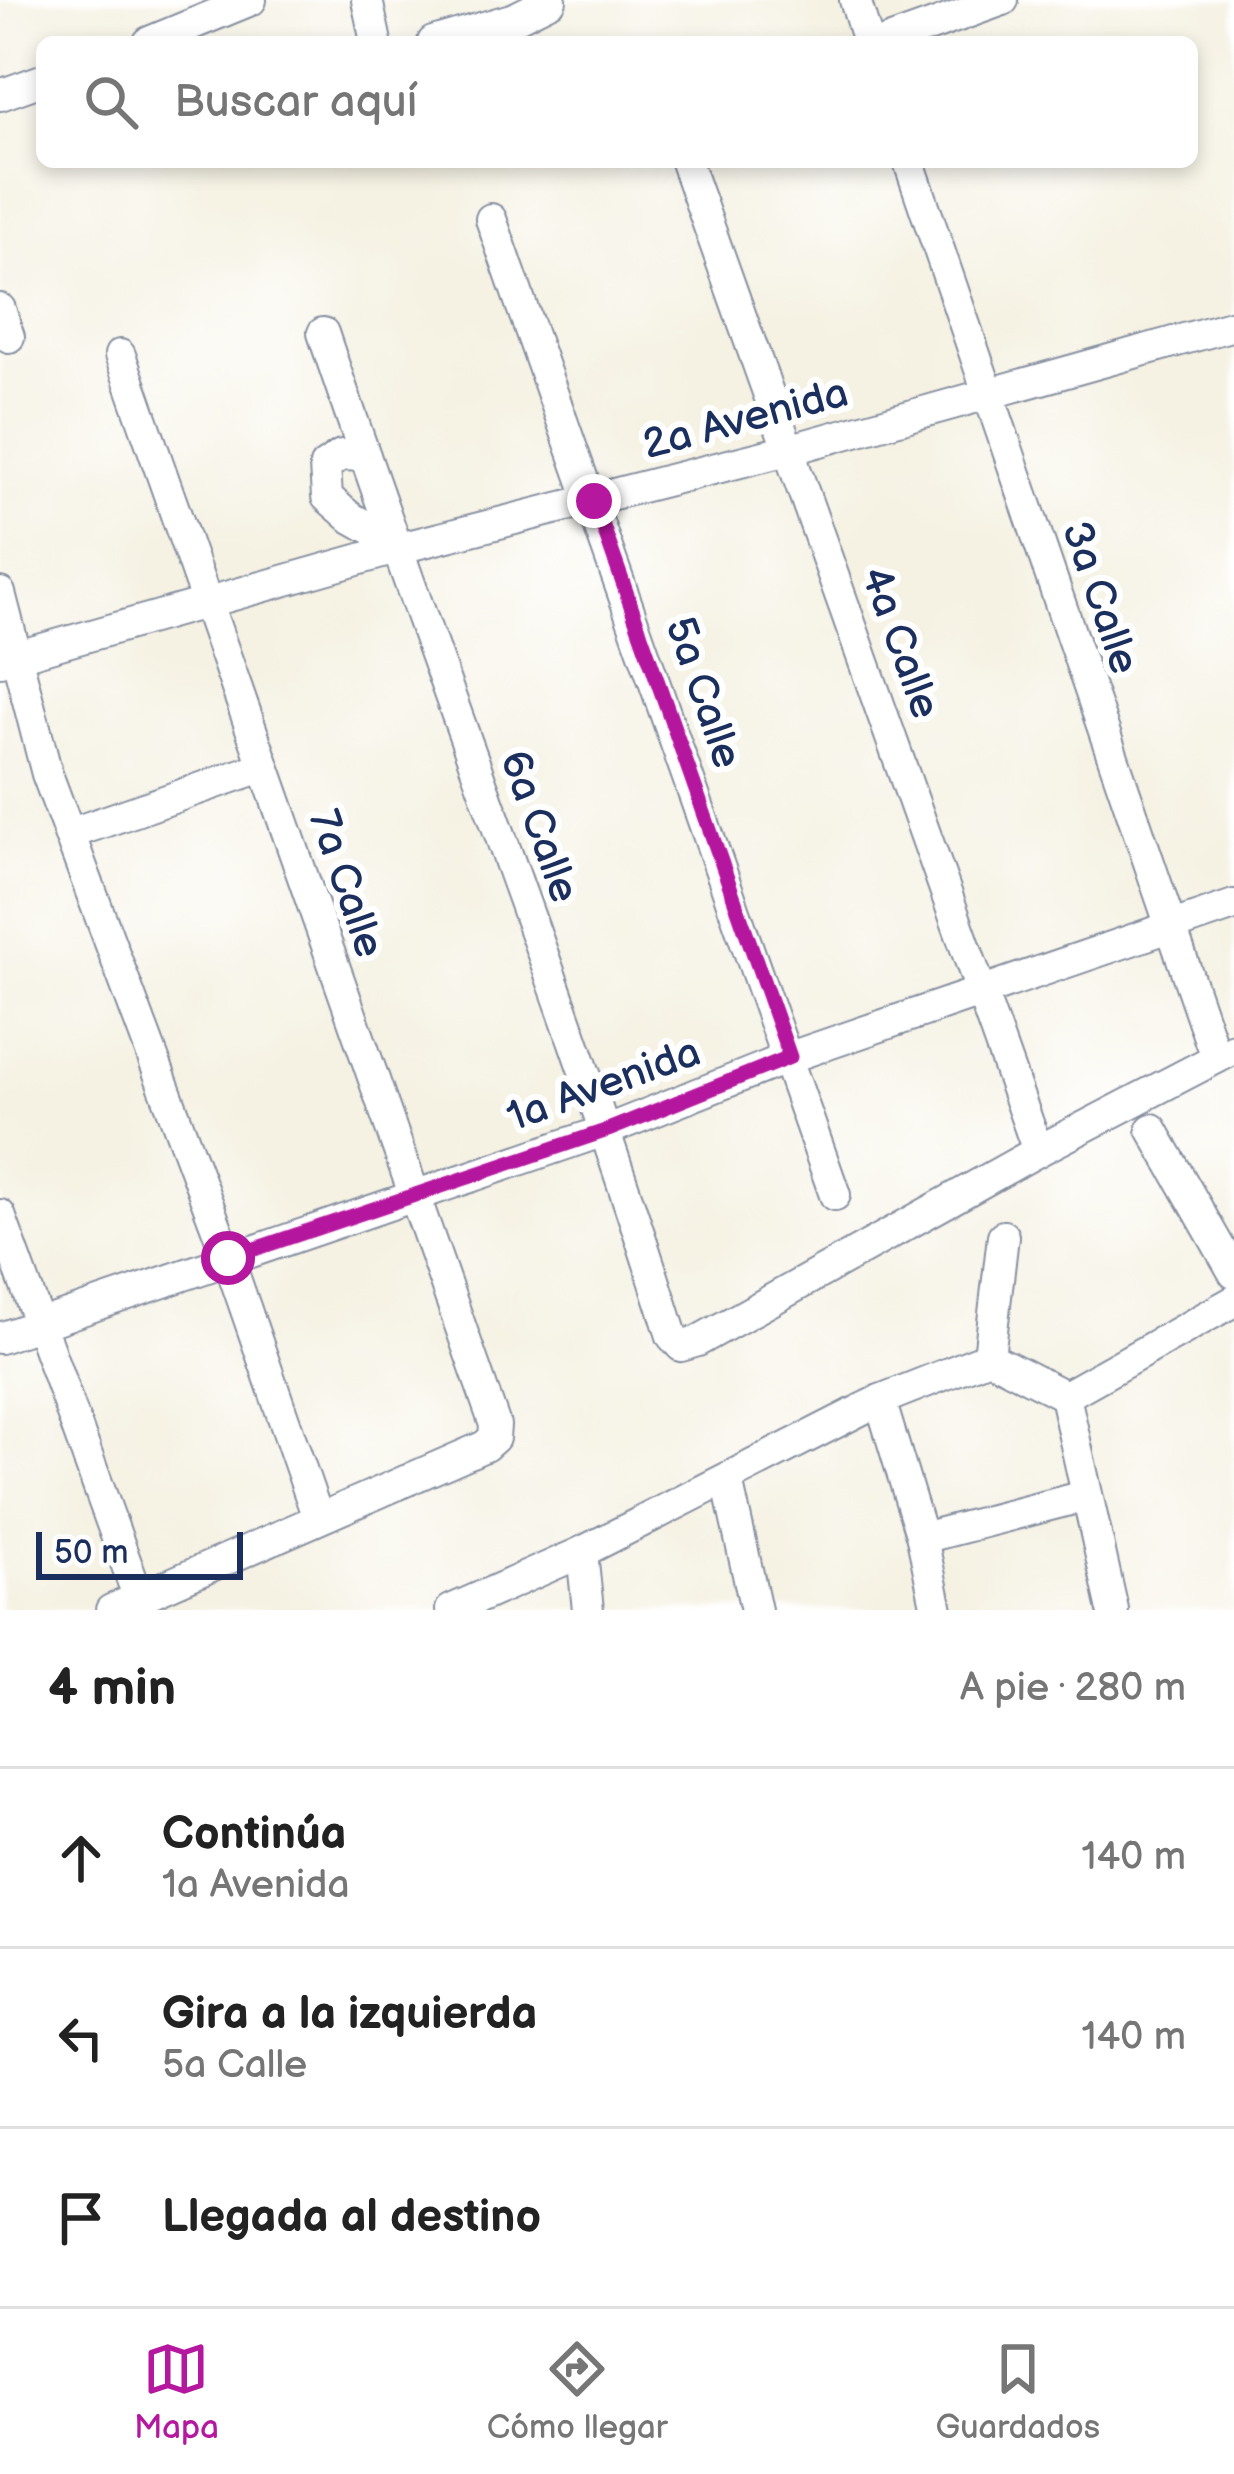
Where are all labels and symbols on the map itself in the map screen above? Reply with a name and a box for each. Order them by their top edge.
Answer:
street label: 2a Avenida [637,368,854,471]
route end [567,474,621,528]
street label: 3a Calle [1050,515,1149,681]
street label: 4a Calle [849,560,951,726]
street label: 5a Calle [653,611,752,775]
street label: 6a Calle [488,744,590,910]
street label: 7a Calle [297,803,395,964]
street label: 1a Avenida [500,1027,707,1144]
route start [201,1231,255,1285]
scale bar [36,1526,243,1579]

